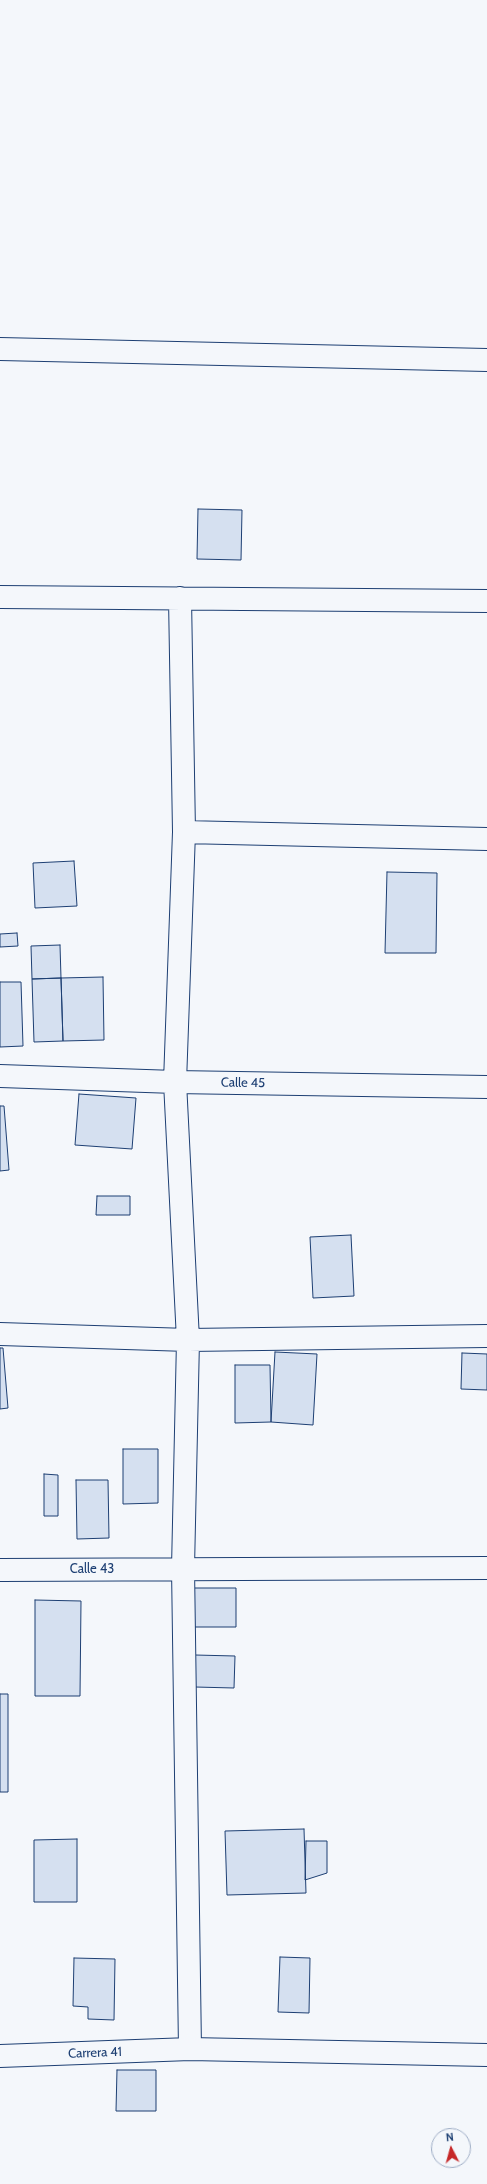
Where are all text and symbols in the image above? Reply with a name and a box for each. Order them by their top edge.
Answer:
street label: Calle 45 [221,1075,265,1091]
street label: Calle 43 [70,1561,114,1577]
street label: Carrera 41 [68,2044,122,2062]
north arrow [431,2128,471,2168]
text: N [445,2130,454,2144]

